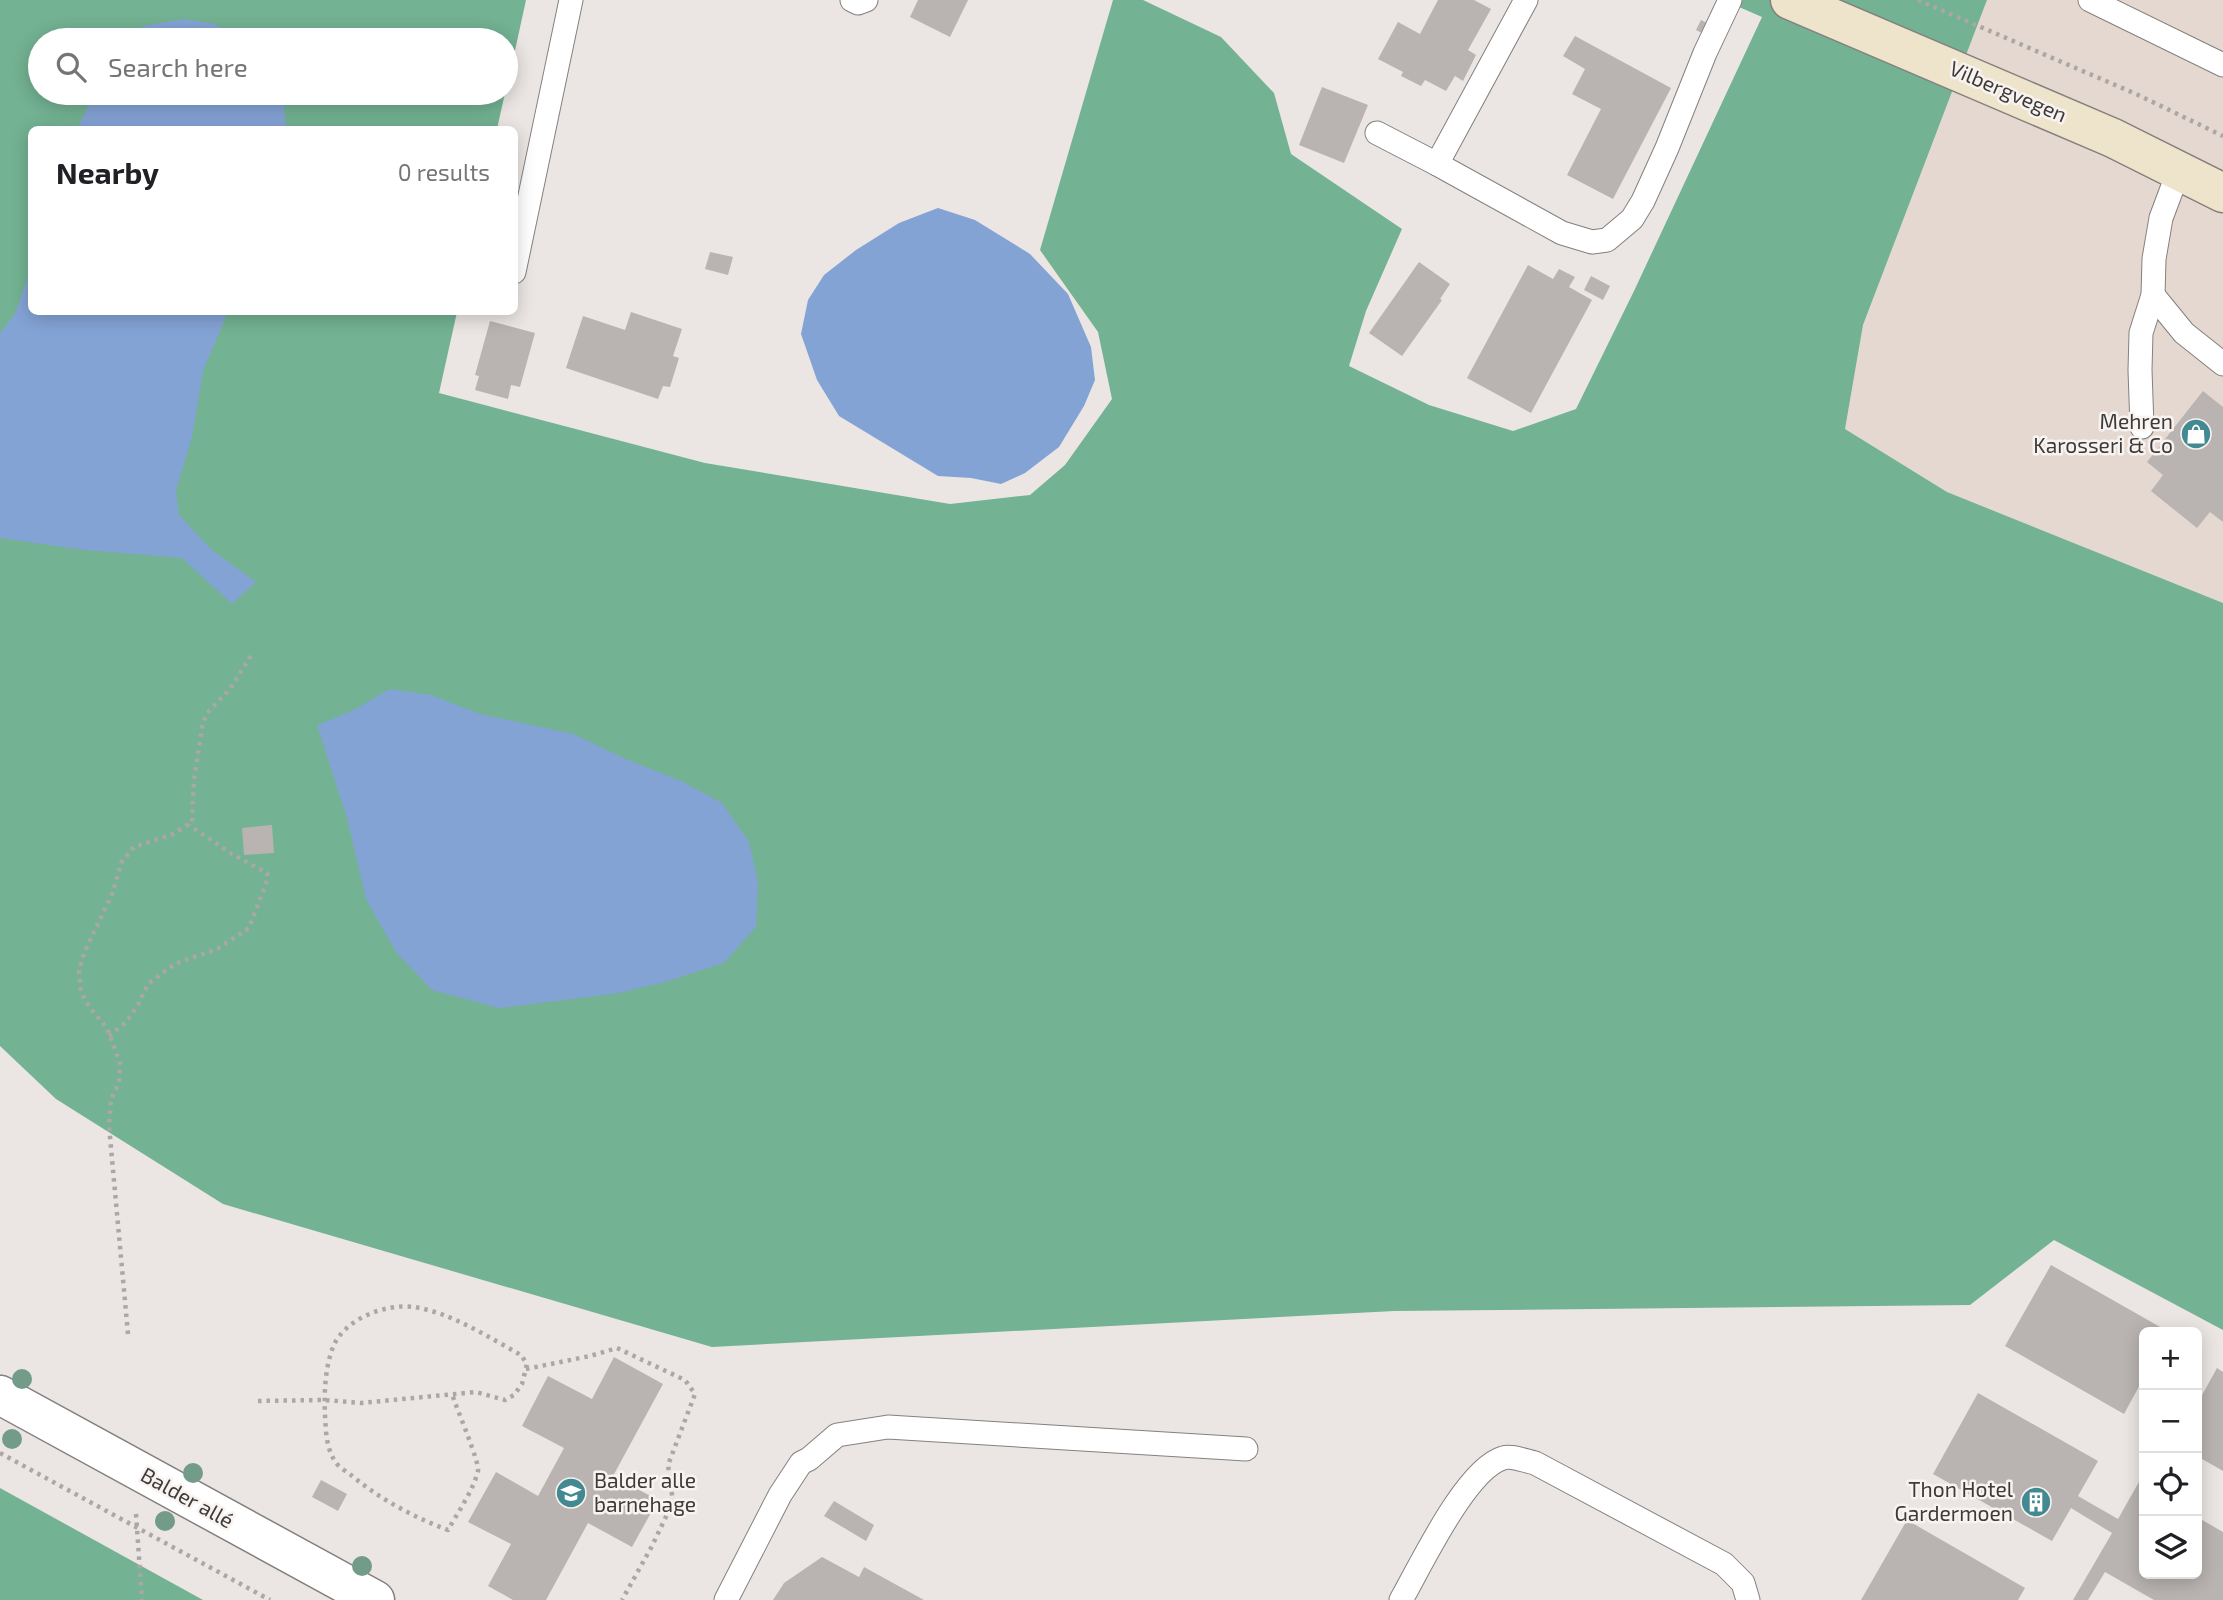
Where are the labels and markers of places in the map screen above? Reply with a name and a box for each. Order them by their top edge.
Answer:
place label: Mehren Karosseri & Co [2033,408,2173,457]
shop icon: Mehren Karosseri & Co [2179,417,2213,451]
place label: Balder alle barnehage [594,1467,696,1516]
school or university icon: Balder alle barnehage [554,1476,588,1510]
place label: Thon Hotel Gardermoen [1895,1476,2014,1525]
building icon: Thon Hotel Gardermoen [2019,1485,2053,1519]

